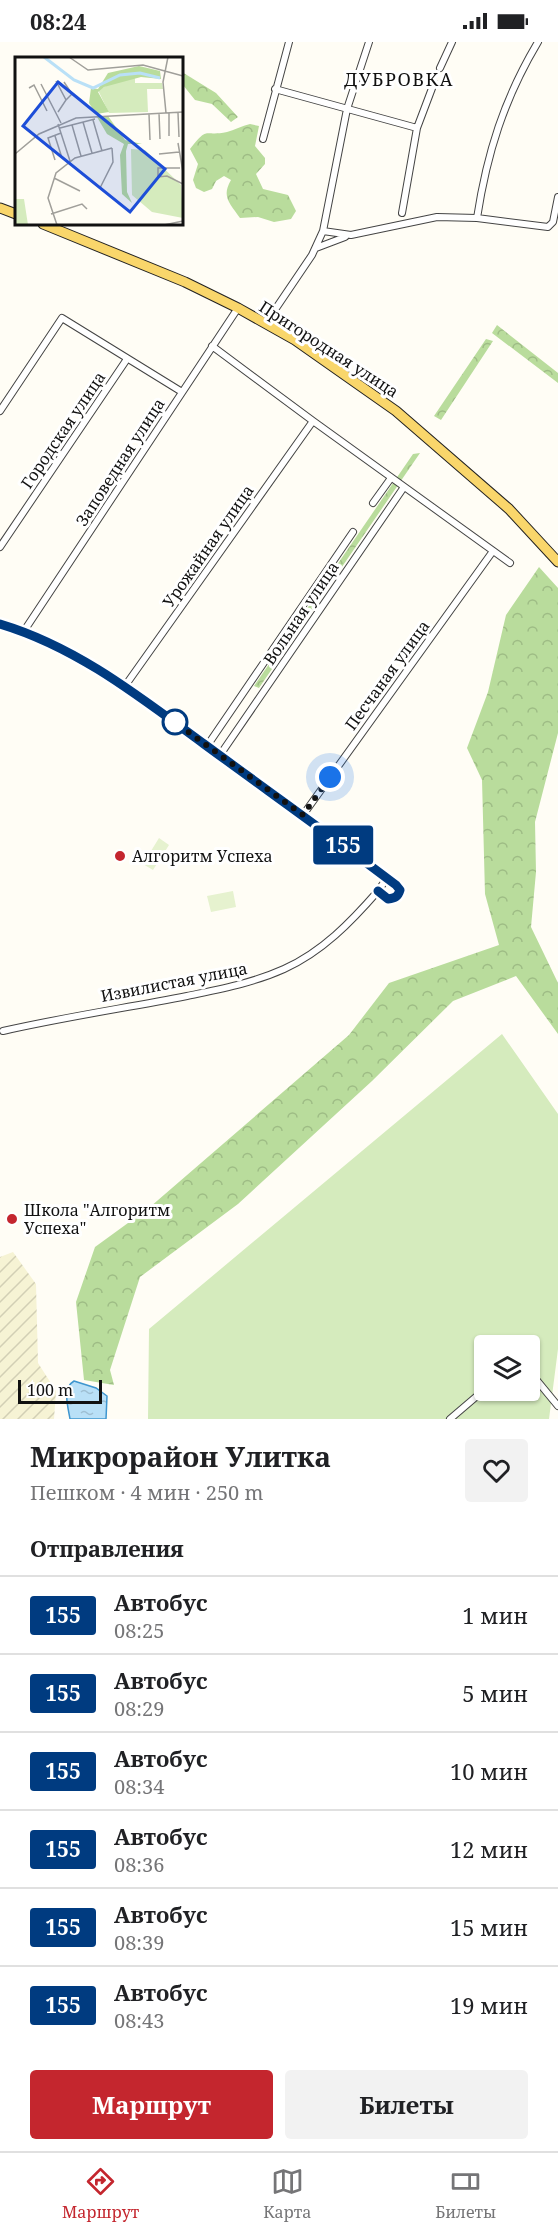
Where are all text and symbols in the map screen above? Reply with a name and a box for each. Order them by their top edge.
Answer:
text: 08:24 [30,6,86,36]
inset map [15,57,183,225]
district label: ДУБРОВКА [344,67,454,91]
street label: Пригородная улица [255,296,403,402]
street label: Городская улица [16,367,110,493]
street label: Заповедная улица [70,394,170,530]
street label: Урожайная улица [157,480,259,612]
street label: Вольная улица [258,557,344,669]
street label: Песчаная улица [340,616,434,734]
unlabelled marker [162,709,188,735]
your location [315,762,345,792]
line badge: 155 [308,826,378,864]
text: 155 [325,831,361,859]
place label: Алгоритм Успеха [132,845,273,867]
marker: Алгоритм Успеха [113,849,127,863]
street label: Извилистая улица [99,957,249,1007]
place label: Школа "Алгоритм Успеха" [24,1199,170,1239]
marker: Школа "Алгоритм Успеха" [5,1212,19,1226]
map controls [474,1335,540,1401]
button: layers [474,1335,540,1401]
scale bar [18,1377,102,1404]
text: 100 m [27,1379,73,1401]
text: Микрорайон Улитка [30,1437,331,1475]
button: heart [465,1439,528,1502]
text: Пешком · 4 мин · 250 m [30,1479,263,1506]
text: Отправления [30,1533,184,1563]
text: Автобус [114,1587,207,1617]
text: 1 мин [462,1600,528,1630]
text: 155 [45,1601,81,1629]
text: 08:25 [114,1617,164,1644]
text: Автобус [114,1665,207,1695]
text: 5 мин [462,1678,528,1708]
text: 155 [45,1679,81,1707]
text: 08:29 [114,1695,164,1722]
text: Автобус [114,1743,207,1773]
text: 10 мин [450,1756,528,1786]
text: 155 [45,1757,81,1785]
text: 08:34 [114,1773,164,1800]
text: Автобус [114,1821,207,1851]
text: 12 мин [450,1834,528,1864]
text: 155 [45,1835,81,1863]
text: 08:36 [114,1851,164,1878]
text: Автобус [114,1899,207,1929]
text: 15 мин [450,1912,528,1942]
text: 155 [45,1913,81,1941]
text: 08:39 [114,1929,164,1956]
text: Автобус [114,1977,207,2007]
text: 19 мин [450,1990,528,2020]
text: 155 [45,1991,81,2019]
text: 08:43 [114,2007,164,2034]
button: Маршрут [30,2070,273,2139]
button: Билеты [285,2070,528,2139]
tab: Маршрут [62,2165,139,2223]
tab: Карта [263,2165,311,2223]
tab: Билеты [435,2165,496,2223]

